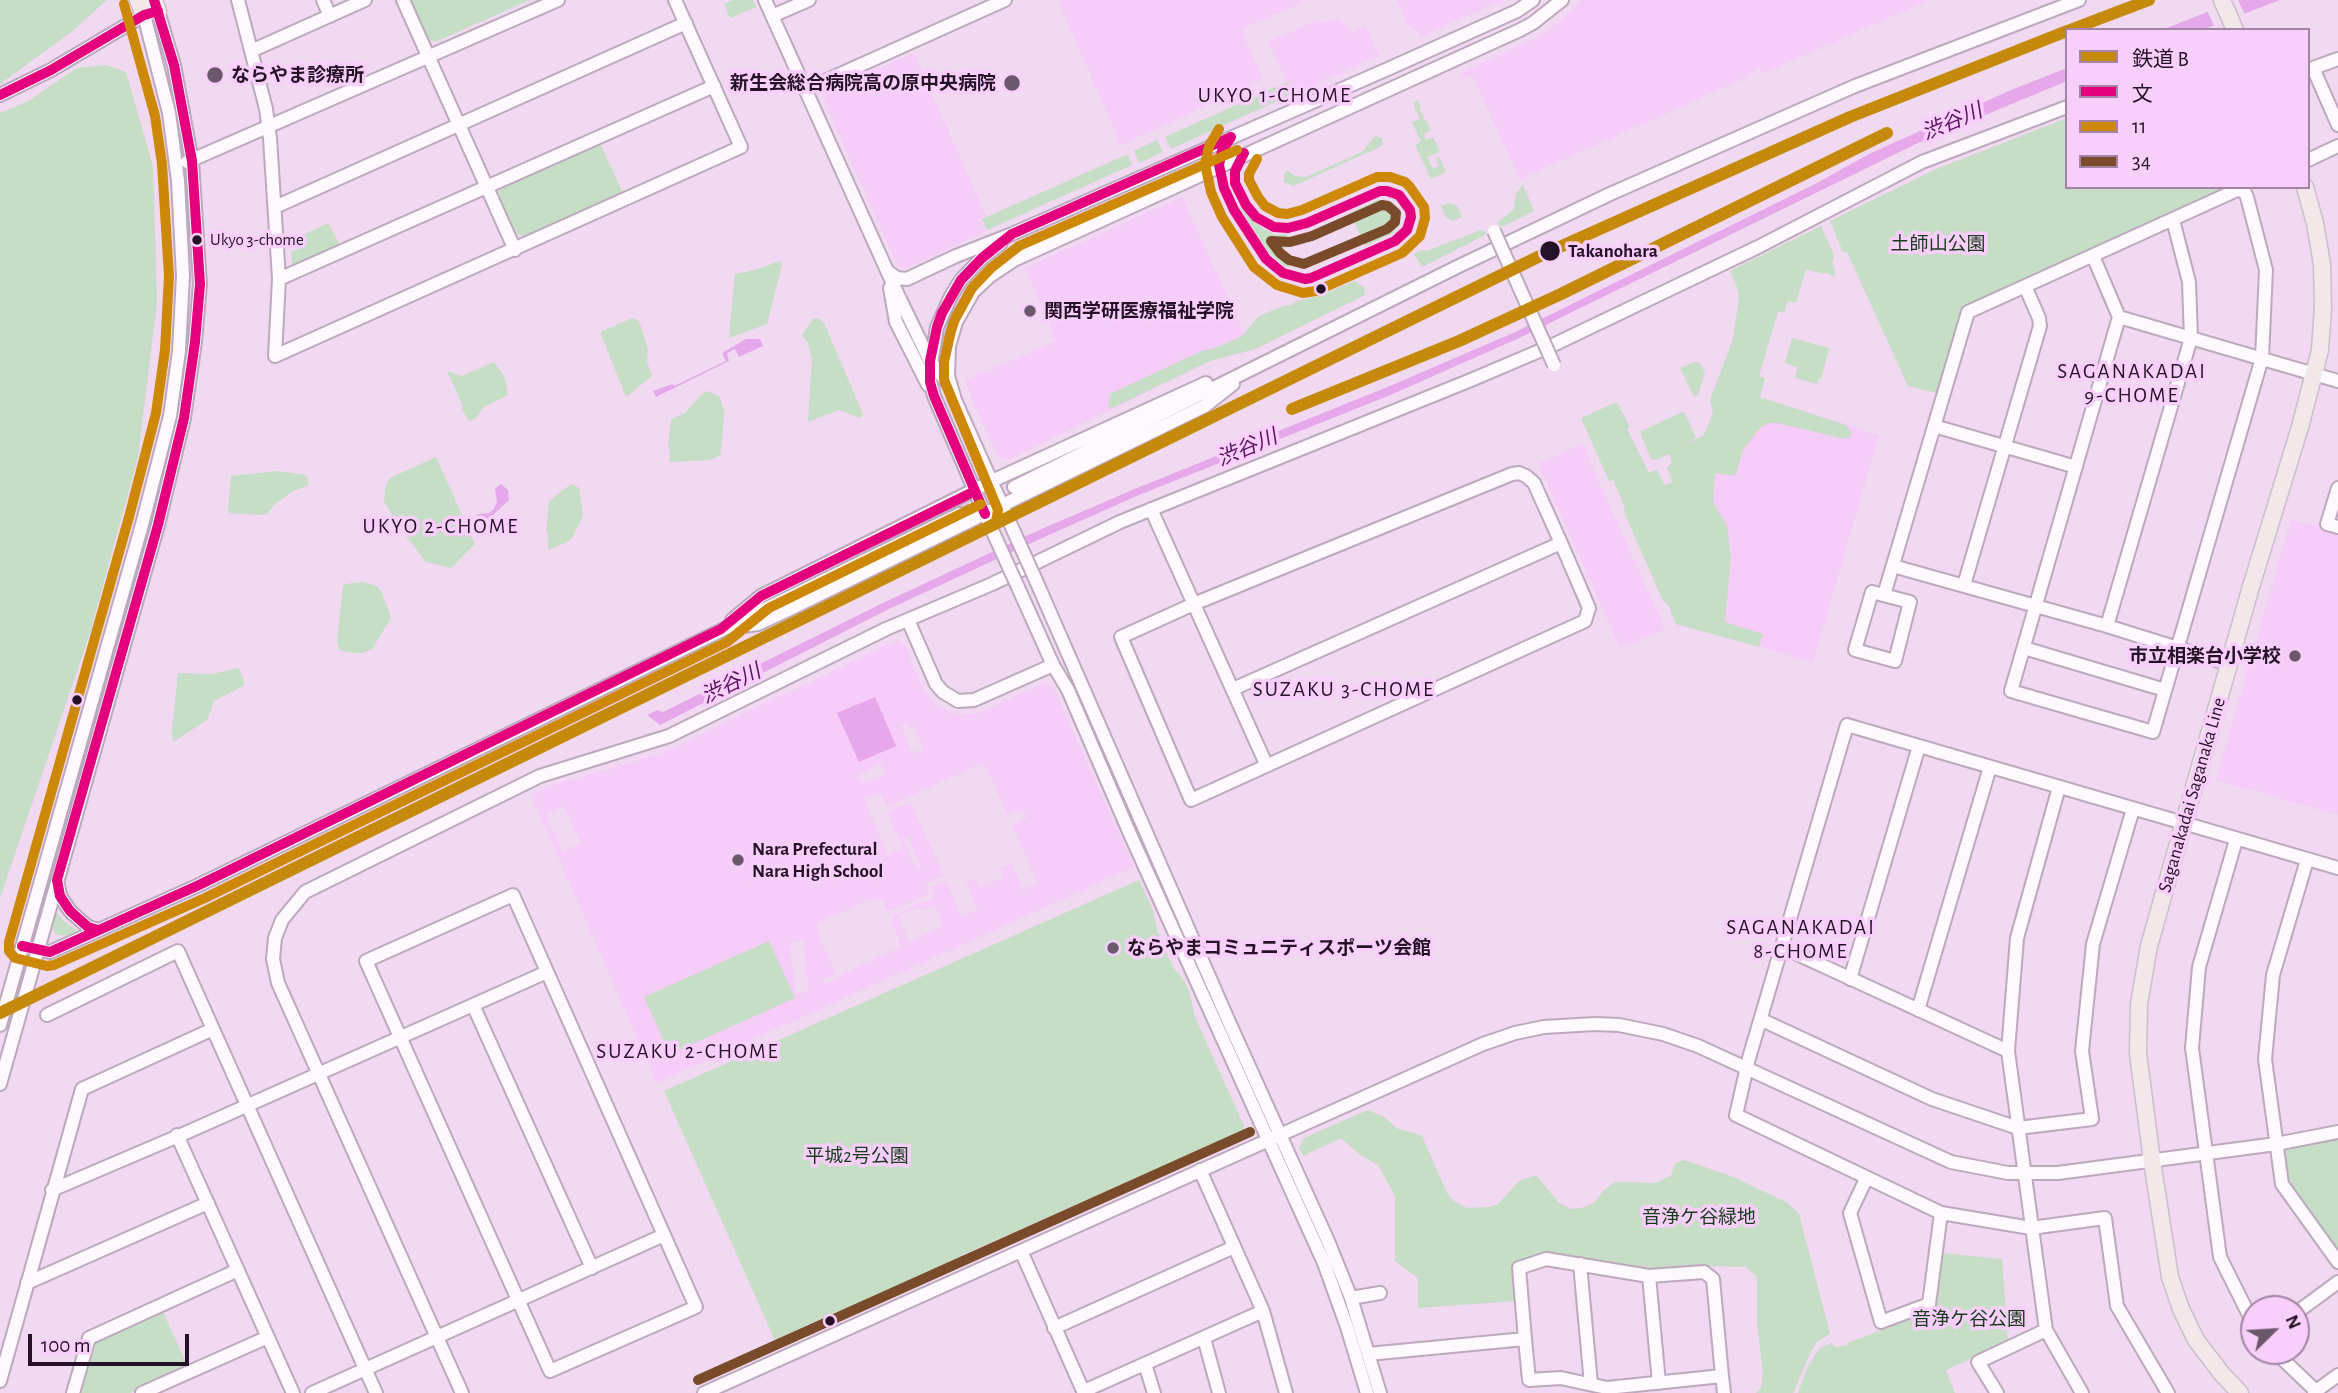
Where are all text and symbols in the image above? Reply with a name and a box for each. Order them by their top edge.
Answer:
legend [2065,28,2310,189]
text: 鉄道 B [2132,49,2189,70]
place label: ならやま診療所 [231,64,364,86]
marker: ならやま診療所 [205,65,225,85]
place label: 新生会総合病院高の原中央病院 [730,72,996,94]
marker: 新生会総合病院高の原中央病院 [1002,73,1022,93]
district label: UKYO 1-CHOME [1199,83,1351,109]
text: 文 [2132,84,2153,105]
water label: 渋谷川 [1918,98,1986,146]
text: 11 [2132,116,2146,137]
text: 34 [2132,151,2151,172]
place label: Ukyo 3-chome [210,230,304,250]
marker: Ukyo 3-chome [190,233,204,247]
park label: 土師山公園 [1891,233,1985,255]
marker: Takanohara [1538,239,1562,263]
place label: Takanohara [1568,240,1658,262]
unlabelled marker [1314,282,1328,296]
place label: 関西学研医療福祉学院 [1044,300,1234,322]
marker: 関西学研医療福祉学院 [1022,303,1038,319]
district label: SAGANAKADAI 9-CHOME [2059,359,2205,409]
water label: 渋谷川 [1213,424,1281,472]
district label: UKYO 2-CHOME [364,514,518,540]
place label: 市立相楽台小学校 [2129,645,2281,667]
marker: 市立相楽台小学校 [2287,648,2303,664]
water label: 渋谷川 [697,659,765,709]
district label: SUZAKU 3-CHOME [1255,677,1433,703]
unlabelled marker [70,693,84,707]
street label: Saganakadai Saganaka Line [2153,695,2231,895]
place label: Nara Prefectural Nara High School [752,838,883,882]
marker: Nara Prefectural Nara High School [730,852,746,868]
district label: SAGANAKADAI 8-CHOME [1728,915,1874,965]
place label: ならやまコミュニティスポーツ会館 [1127,937,1431,959]
marker: ならやまコミュニティスポーツ会館 [1105,940,1121,956]
district label: SUZAKU 2-CHOME [598,1039,778,1065]
park label: 平城2号公園 [805,1145,909,1167]
park label: 音浄ケ谷緑地 [1642,1206,1756,1228]
north arrow [2240,1295,2310,1365]
park label: 音浄ケ谷公園 [1912,1308,2026,1330]
text: N [2281,1312,2304,1332]
unlabelled marker [823,1314,837,1328]
scale bar [32,1320,192,1364]
text: 100 m [41,1335,91,1356]

